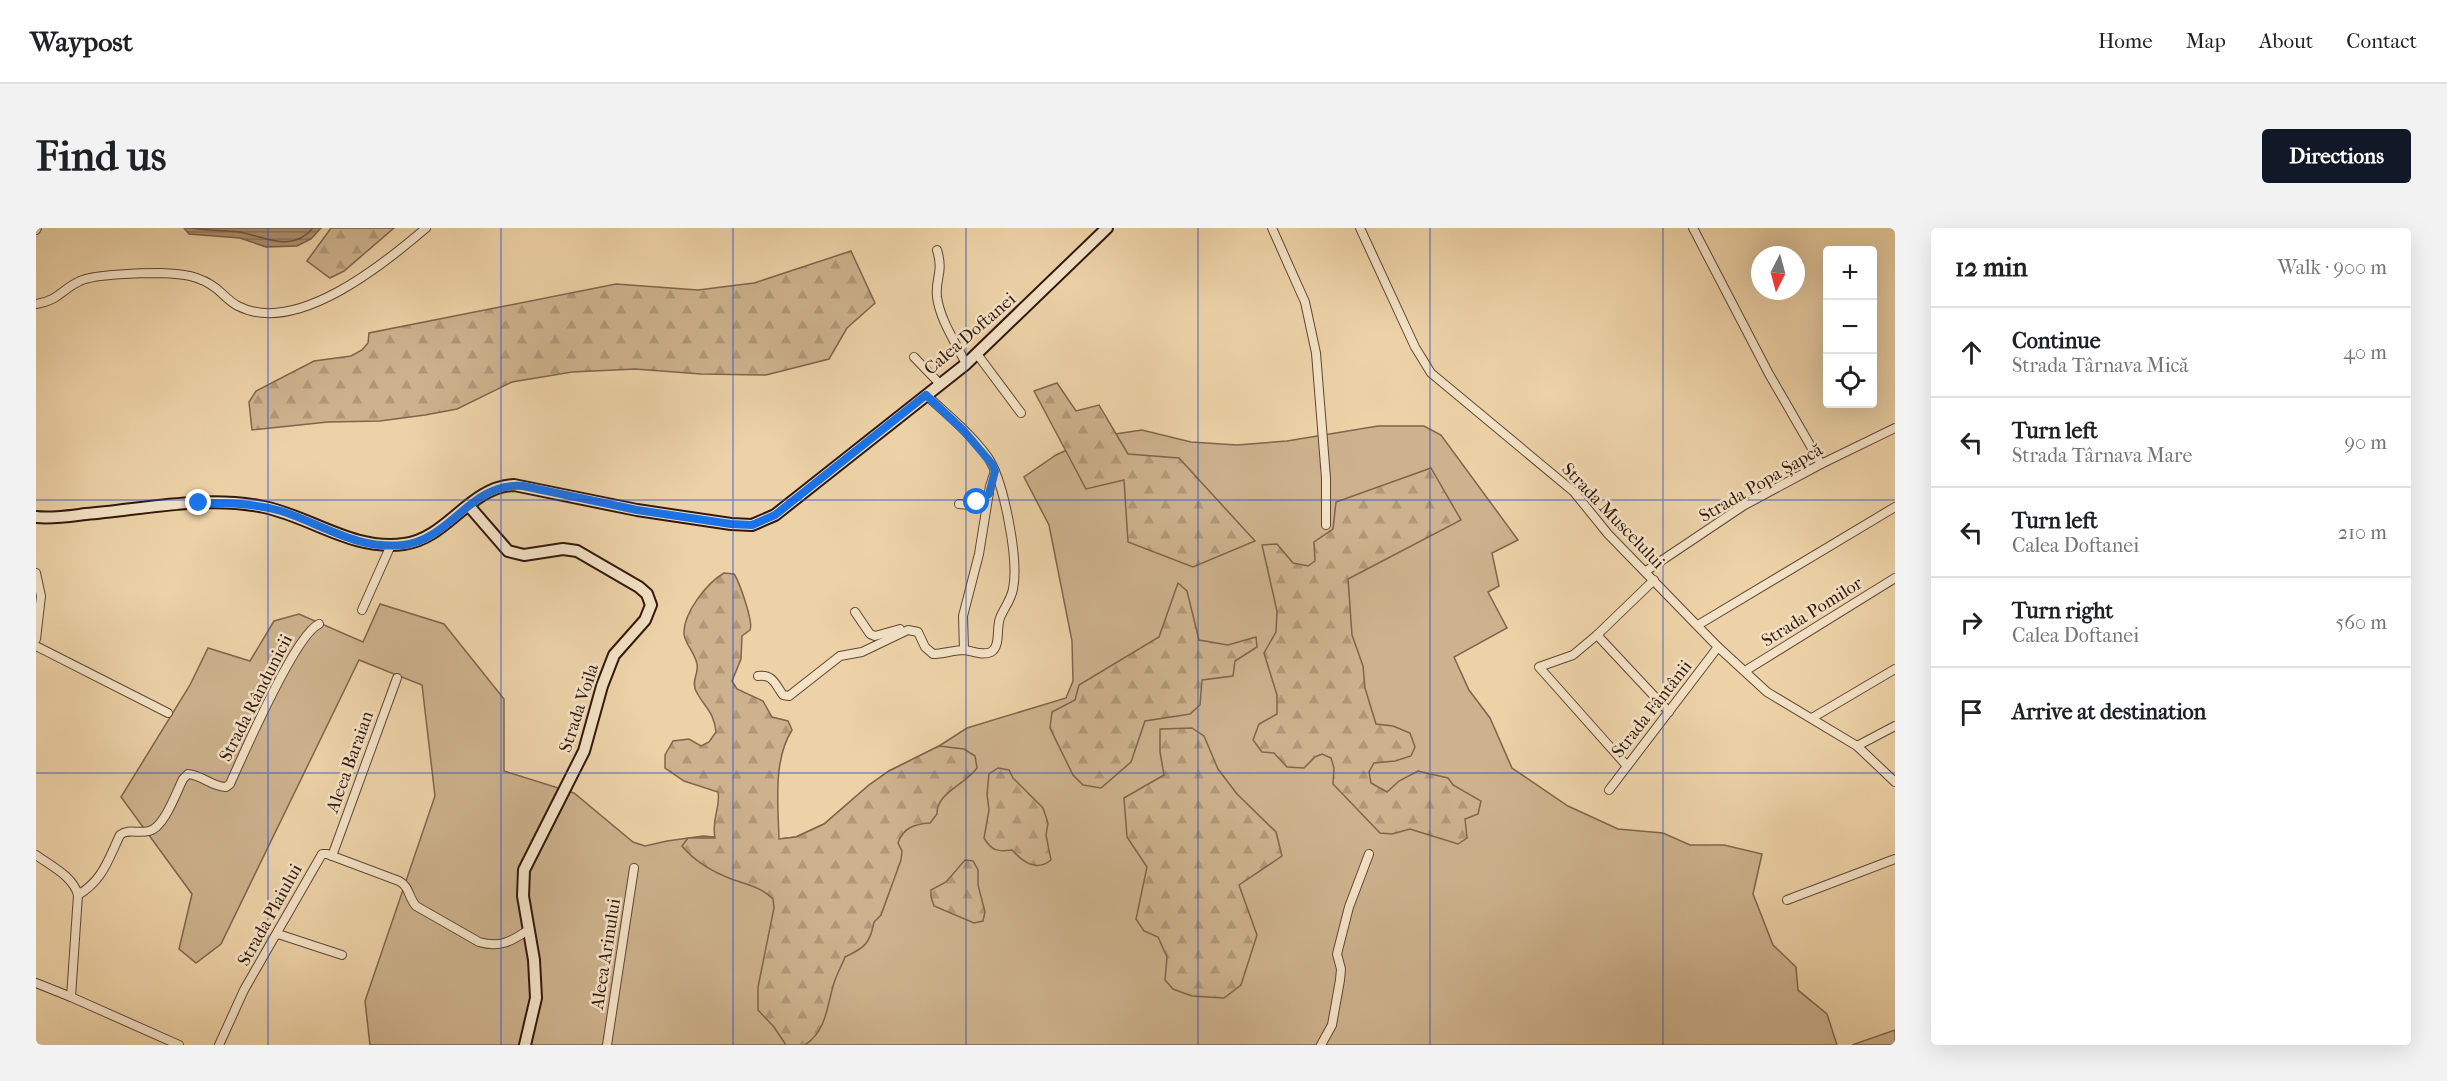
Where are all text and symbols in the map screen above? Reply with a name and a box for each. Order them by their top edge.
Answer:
text: Waypost [30,25,133,58]
text: Home [2098,29,2153,53]
text: Map [2186,29,2226,53]
text: About [2259,29,2313,53]
text: Contact [2346,29,2417,53]
button: Directions [2262,129,2411,183]
text: Find us [36,132,166,181]
north arrow [1751,246,1805,300]
map controls [1823,246,1877,408]
button: + [1823,246,1877,300]
text: 12 min [1955,252,2028,283]
text: Walk · 900 m [2278,256,2387,279]
street label: Calea Doftanei [920,288,1021,379]
button: − [1823,300,1877,354]
text: Continue [2012,328,2101,354]
icon: ahead [1955,336,1988,369]
text: 40 m [2343,341,2387,364]
button: locate [1823,354,1877,408]
text: Strada Târnava Mică [2012,354,2189,377]
text: Turn left [2012,418,2098,444]
icon: left [1955,426,1988,459]
text: 90 m [2345,431,2387,454]
street label: Strada Popa Șapcă [1696,439,1827,527]
text: Strada Târnava Mare [2012,444,2192,467]
street label: Strada Muscelului [1557,459,1669,574]
route start [963,488,989,514]
route end [185,489,211,515]
text: Turn left [2012,508,2098,534]
icon: left [1955,516,1988,549]
text: 210 m [2338,521,2387,544]
text: Calea Doftanei [2012,534,2139,557]
street label: Strada Pomilor [1758,572,1867,651]
text: Turn right [2012,598,2113,624]
icon: right [1955,606,1988,639]
text: 560 m [2336,611,2387,634]
text: Calea Doftanei [2012,624,2139,647]
street label: Strada Rândunicii [215,630,297,765]
street label: Strada Fântânii [1607,656,1697,762]
street label: Strada Voila [555,660,603,755]
icon: arrive [1955,696,1988,729]
text: Arrive at destination [2012,699,2206,725]
street label: Aleea Baraian [322,708,378,817]
street label: Strada Plaiului [233,860,307,970]
street label: Aleea Arinului [587,896,625,1012]

